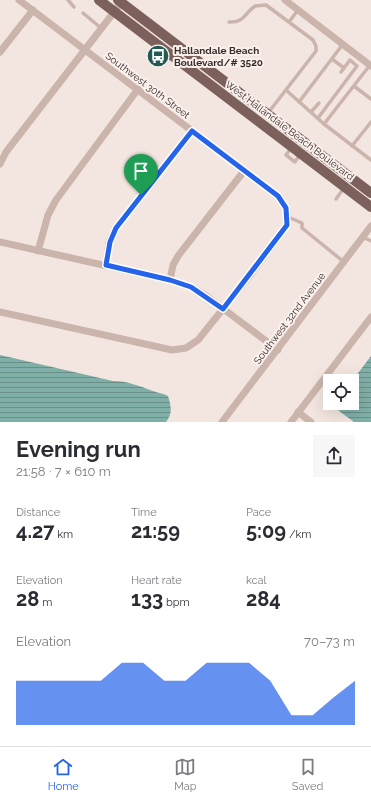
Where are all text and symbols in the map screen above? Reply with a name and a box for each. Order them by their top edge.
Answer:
bus stop icon: Hallandale Beach Boulevard/# 3520 [145,43,171,69]
place label: Hallandale Beach Boulevard/# 3520 [174,45,263,68]
street label: Southwest 30th Street [103,50,192,121]
street label: West Hallandale Beach Boulevard [223,79,356,182]
pin [124,154,158,195]
icon: arrive [130,160,152,182]
street label: Southwest 32nd Avenue [251,270,327,366]
map controls [323,374,359,410]
button: locate [323,374,359,410]
button: share [313,435,355,477]
text: Evening run [16,436,141,462]
text: 21:58 · 7 × 610 m [16,464,111,479]
text: Distance [16,506,60,519]
text: Time [131,506,157,519]
text: Pace [246,506,271,519]
text: 4.27 [16,519,54,543]
text: 21:59 [131,519,180,543]
text: 5:09 [246,519,286,543]
text: km [54,528,73,541]
text: /km [286,528,311,541]
text: Elevation [16,574,63,587]
text: Heart rate [131,574,182,587]
text: kcal [246,574,267,587]
text: 28 [16,587,39,611]
text: 133 [131,587,163,611]
text: 284 [246,587,281,611]
text: m [39,596,52,609]
text: bpm [163,596,190,609]
text: Elevation [16,634,71,649]
text: 70–73 m [304,634,355,649]
tab: Home [48,756,79,793]
tab: Map [174,756,197,793]
tab: Saved [292,756,323,793]

